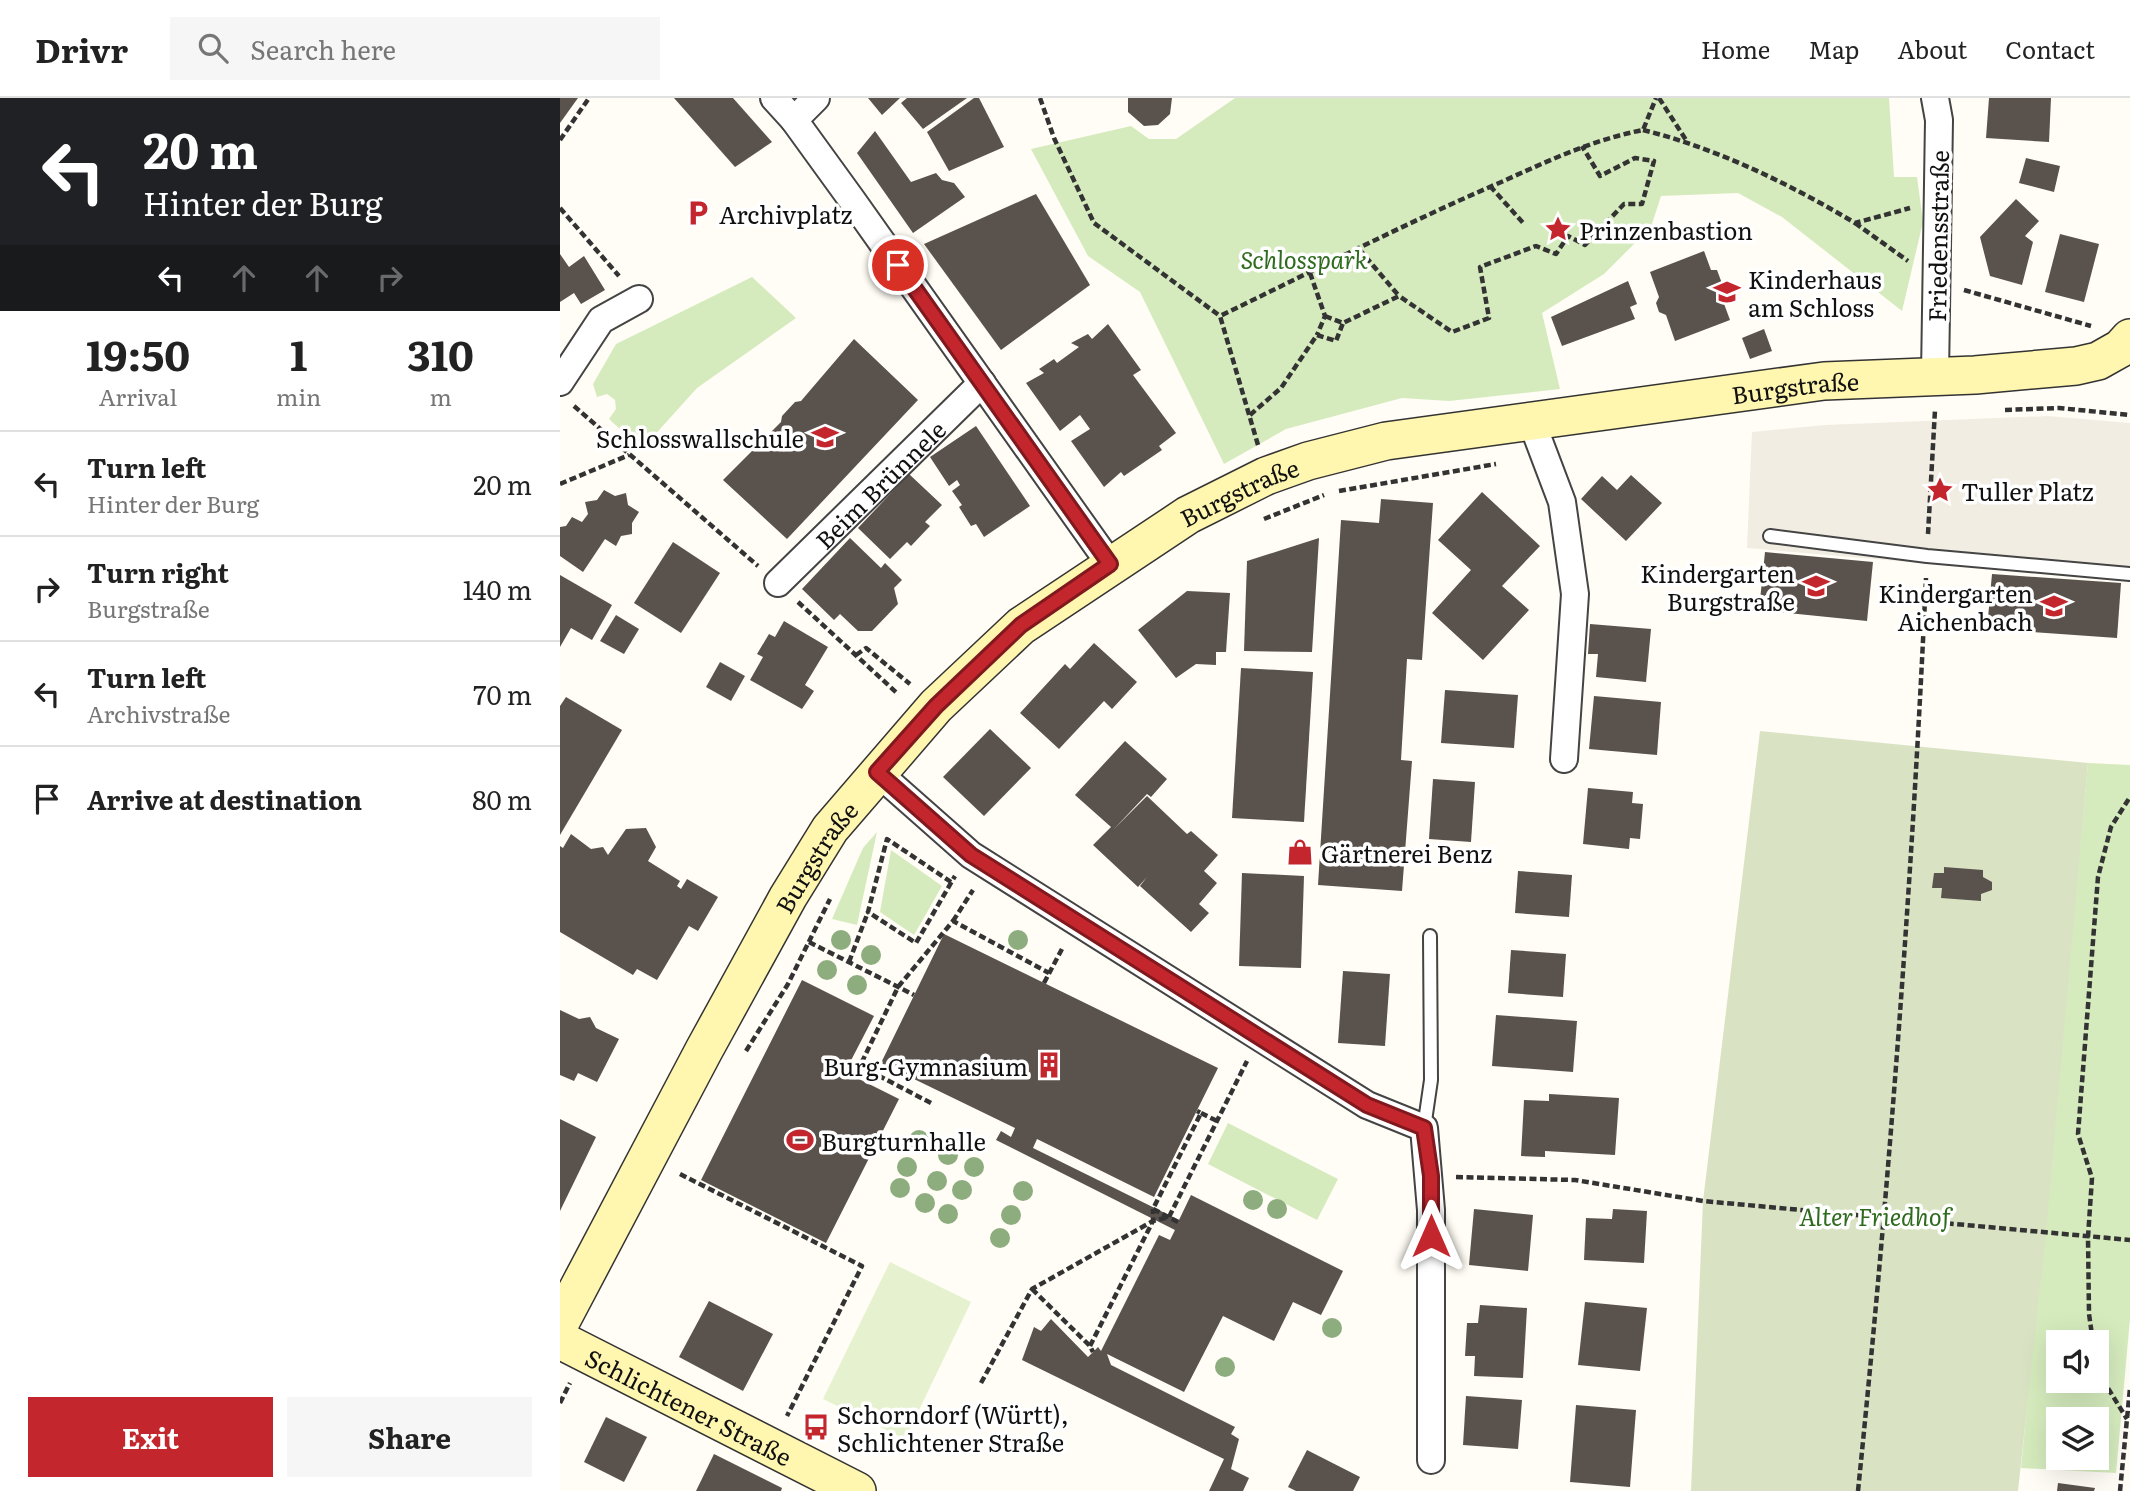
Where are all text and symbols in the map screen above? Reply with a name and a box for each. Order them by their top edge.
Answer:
search box [170,17,660,80]
text: Drivr [35,24,128,73]
icon: search [194,29,232,67]
text: Search here [250,29,396,68]
text: Home [1701,31,1770,66]
text: Map [1808,31,1859,66]
text: About [1897,31,1967,66]
text: Contact [2005,31,2095,66]
text: 20 m [143,111,258,184]
icon: left [28,126,119,217]
street label: Friedensstraße [1918,150,1956,322]
text: Hinter der Burg [143,178,383,226]
place label: Archivplatz [719,196,853,231]
parking icon: Archivplatz [683,198,713,228]
place label: Prinzenbastion [1579,212,1753,247]
place icon: Prinzenbastion [1543,214,1573,244]
pin [868,235,928,295]
park label: Schlosspark [1240,241,1368,276]
icon: arrive [879,246,917,284]
icon: left [152,259,190,297]
icon: ahead [225,259,263,297]
icon: ahead [298,259,336,297]
icon: right [371,259,409,297]
place label: Kinderhaus am Schloss [1748,261,1882,324]
school or university icon: Kinderhaus am Schloss [1712,277,1742,307]
text: 19:50 [86,322,190,384]
text: 1 [290,322,307,384]
text: 310 [407,322,474,384]
street label: Burgstraße [1729,362,1860,411]
text: Arrival [99,379,177,413]
text: min [276,379,321,413]
text: m [429,379,452,413]
street label: Beim Brünnele [806,411,953,556]
place label: Schlosswallschule [596,420,804,455]
school or university icon: Schlosswallschule [810,422,840,452]
text: Turn left [87,447,206,486]
street label: Burgstraße [1173,448,1303,534]
text: 20 m [473,464,532,503]
icon: left [28,465,66,503]
place label: Tuller Platz [1961,473,2094,508]
place icon: Tuller Platz [1925,475,1955,505]
text: Hinter der Burg [87,486,259,520]
text: Turn right [87,552,229,591]
place label: Kindergarten Burgstraße [1640,555,1795,618]
text: 140 m [463,569,532,608]
icon: right [28,570,66,608]
school or university icon: Kindergarten Burgstraße [1801,571,1831,601]
place label: Kindergarten Aichenbach [1878,575,2033,638]
text: Burgstraße [87,591,210,625]
school or university icon: Kindergarten Aichenbach [2039,591,2069,621]
text: Turn left [87,657,206,696]
text: 70 m [473,674,532,713]
icon: left [28,675,66,713]
text: Archivstraße [87,696,230,730]
text: Arrive at destination [87,779,362,818]
text: 80 m [472,779,532,818]
icon: arrive [28,780,66,818]
street label: Burgstraße [765,793,865,919]
place label: Gärtnerei Benz [1321,835,1493,870]
shop icon: Gärtnerei Benz [1285,837,1315,867]
place label: Burg-Gymnasium [823,1048,1028,1083]
building icon: Burg-Gymnasium [1034,1050,1064,1080]
place label: Burgturnhalle [821,1123,986,1158]
sports icon: Burgturnhalle [785,1125,815,1155]
park label: Alter Friedhof [1799,1198,1954,1233]
position arrow [1394,1199,1468,1273]
map controls [2046,1330,2109,1470]
button: sound [2046,1330,2109,1393]
street label: Schlichtener Straße [580,1339,799,1473]
place label: Schorndorf (Württ), Schlichtener Straße [837,1396,1069,1459]
button: Exit [28,1397,273,1477]
button: Share [287,1397,532,1477]
button: layers [2046,1407,2109,1470]
bus stop icon: Schorndorf (Württ), Schlichtener Straße [801,1412,831,1442]

